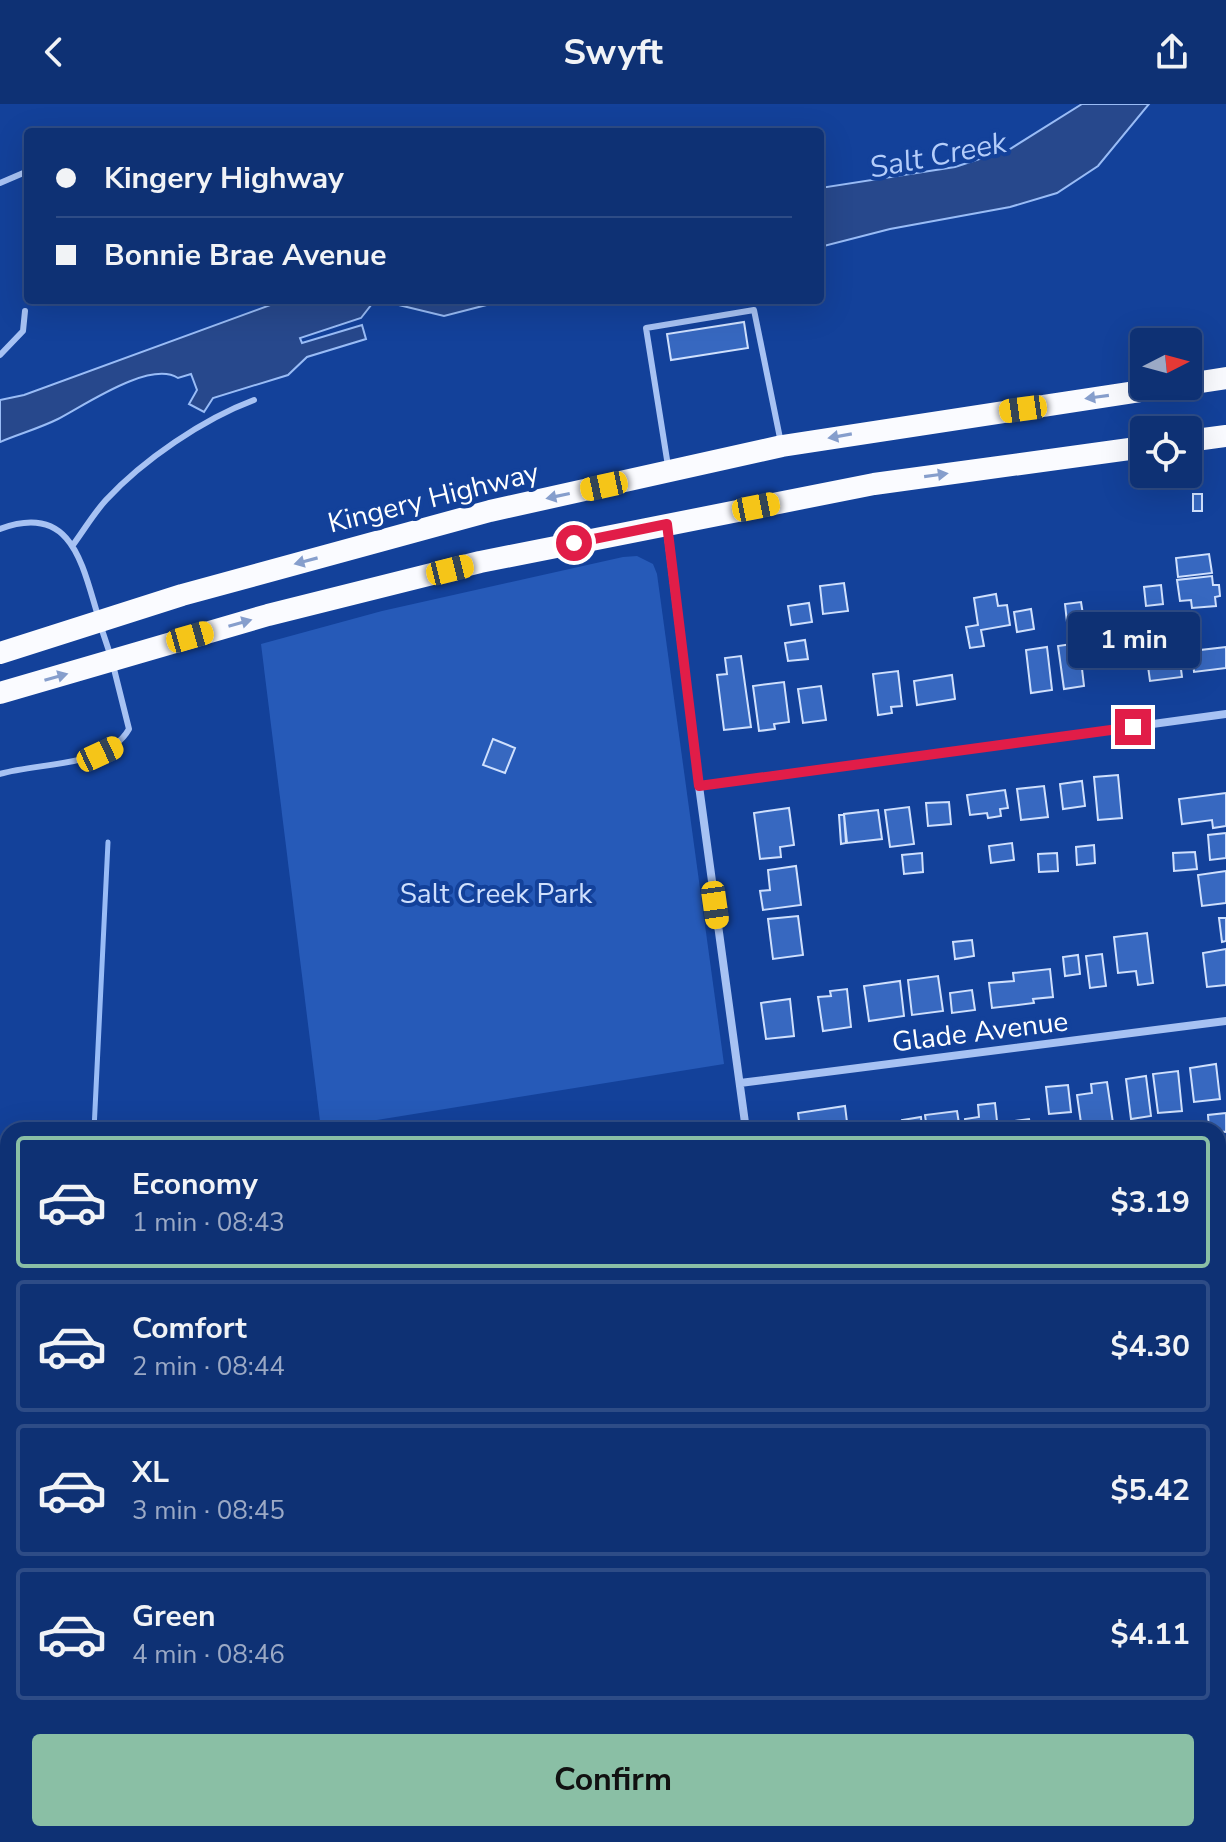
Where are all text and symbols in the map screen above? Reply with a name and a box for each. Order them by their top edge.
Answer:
text: Swyft [563,28,663,77]
icon: back [32,30,76,74]
icon: share [1150,30,1194,74]
water label: Salt Creek [866,122,1011,189]
text: Kingery Highway [104,158,344,199]
text: Bonnie Brae Avenue [104,235,386,276]
north arrow [1130,328,1202,400]
map controls [1130,328,1202,488]
one-way arrow [1084,392,1109,404]
car [998,394,1048,424]
button: locate [1130,416,1202,488]
one-way arrow [827,431,852,443]
street label: Kingery Highway [324,453,543,543]
one-way arrow [924,468,949,481]
car [578,469,630,503]
one-way arrow [545,490,570,503]
car [730,491,782,523]
route start [556,525,592,561]
car [424,553,476,587]
one-way arrow [294,555,318,568]
callout: 1 min [1067,611,1199,667]
one-way arrow [229,616,253,629]
car [164,619,216,655]
text: 1 min [1100,622,1168,657]
one-way arrow [44,670,68,683]
route end [1115,709,1151,745]
car [73,733,127,775]
park label: Salt Creek Park [400,875,593,913]
car [700,880,730,930]
street label: Glade Avenue [890,1002,1070,1062]
text: Economy [132,1164,258,1205]
icon: car [36,1166,108,1238]
text: $3.19 [1111,1182,1190,1223]
text: 1 min · 08:43 [132,1205,285,1240]
text: Comfort [132,1308,247,1349]
icon: car [36,1310,108,1382]
text: $4.30 [1111,1326,1190,1367]
text: 2 min · 08:44 [132,1349,285,1384]
text: XL [132,1452,169,1493]
icon: car [36,1454,108,1526]
text: $5.42 [1111,1470,1190,1511]
text: 3 min · 08:45 [132,1493,285,1528]
text: Green [132,1596,216,1637]
icon: car [36,1598,108,1670]
text: $4.11 [1111,1614,1190,1655]
text: 4 min · 08:46 [132,1637,285,1672]
button: Confirm [32,1734,1194,1826]

